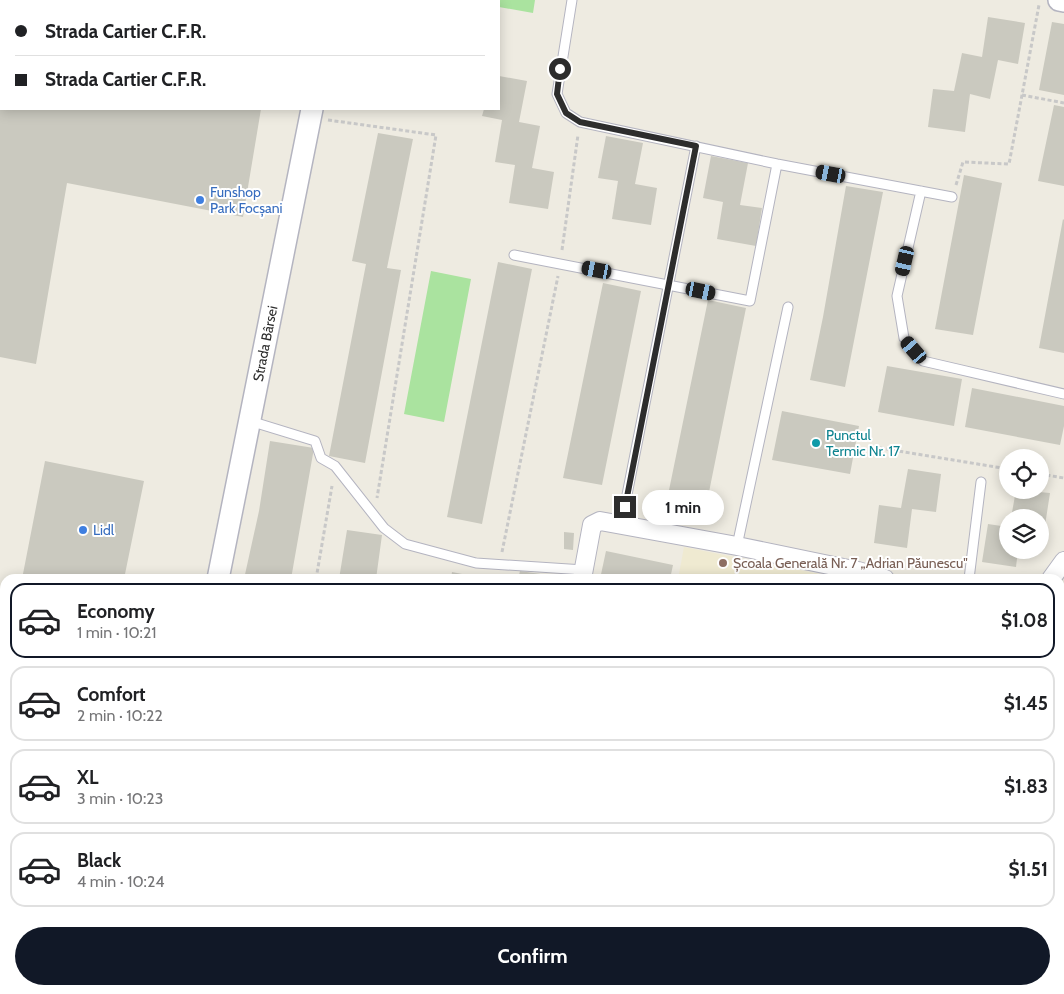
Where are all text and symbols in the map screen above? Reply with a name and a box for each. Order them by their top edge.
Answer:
text: Strada Cartier C.F.R. [45,20,206,43]
route start [549,58,571,80]
text: Strada Cartier C.F.R. [45,68,206,91]
car [814,164,847,184]
place label: Funshop Park Focșani [210,183,282,217]
marker: Funshop Park Focșani [194,194,206,206]
car [894,245,915,277]
car [580,260,613,280]
car [684,281,717,301]
street label: Strada Bârsei [249,304,281,383]
car [898,334,929,366]
place label: Punctul Termic Nr. 17 [826,426,900,460]
marker: Punctul Termic Nr. 17 [810,437,822,449]
map controls [999,449,1049,559]
button: locate [999,449,1049,499]
callout: 1 min [642,490,725,524]
route end [614,496,636,518]
text: 1 min [665,498,701,517]
button: layers [999,509,1049,559]
place label: Lidl [93,521,115,539]
marker: Lidl [77,524,89,536]
place label: Școala Generală Nr. 7 „Adrian Păunescu" [733,554,968,572]
marker: Școala Generală Nr. 7 „Adrian Păunescu" [717,557,729,569]
icon: car [17,598,62,643]
text: Economy [77,600,155,623]
text: $1.08 [1001,609,1048,632]
text: 1 min · 10:21 [77,623,157,642]
icon: car [17,681,62,726]
text: Comfort [77,683,146,706]
text: $1.45 [1004,692,1048,715]
text: 2 min · 10:22 [77,706,163,725]
icon: car [17,764,62,809]
text: XL [77,766,98,789]
text: $1.83 [1004,775,1048,798]
text: 3 min · 10:23 [77,789,163,808]
icon: car [17,847,62,892]
text: Black [77,849,121,872]
text: $1.51 [1009,858,1048,881]
text: 4 min · 10:24 [77,872,165,891]
button: Confirm [15,927,1050,985]

